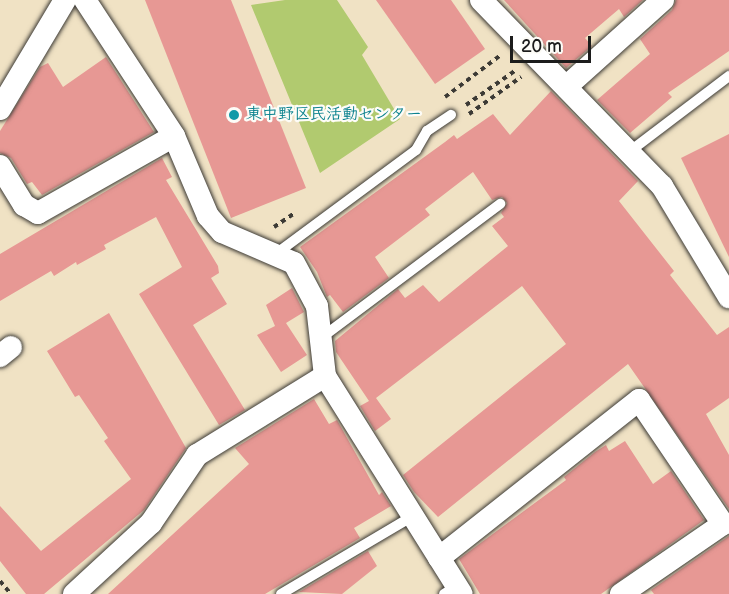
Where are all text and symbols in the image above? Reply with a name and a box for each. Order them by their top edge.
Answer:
scale bar [513,24,594,62]
text: 20 m [521,36,562,57]
place label: 東中野区民活動センター [246,105,422,125]
marker: 東中野区民活動センター [227,108,241,122]

